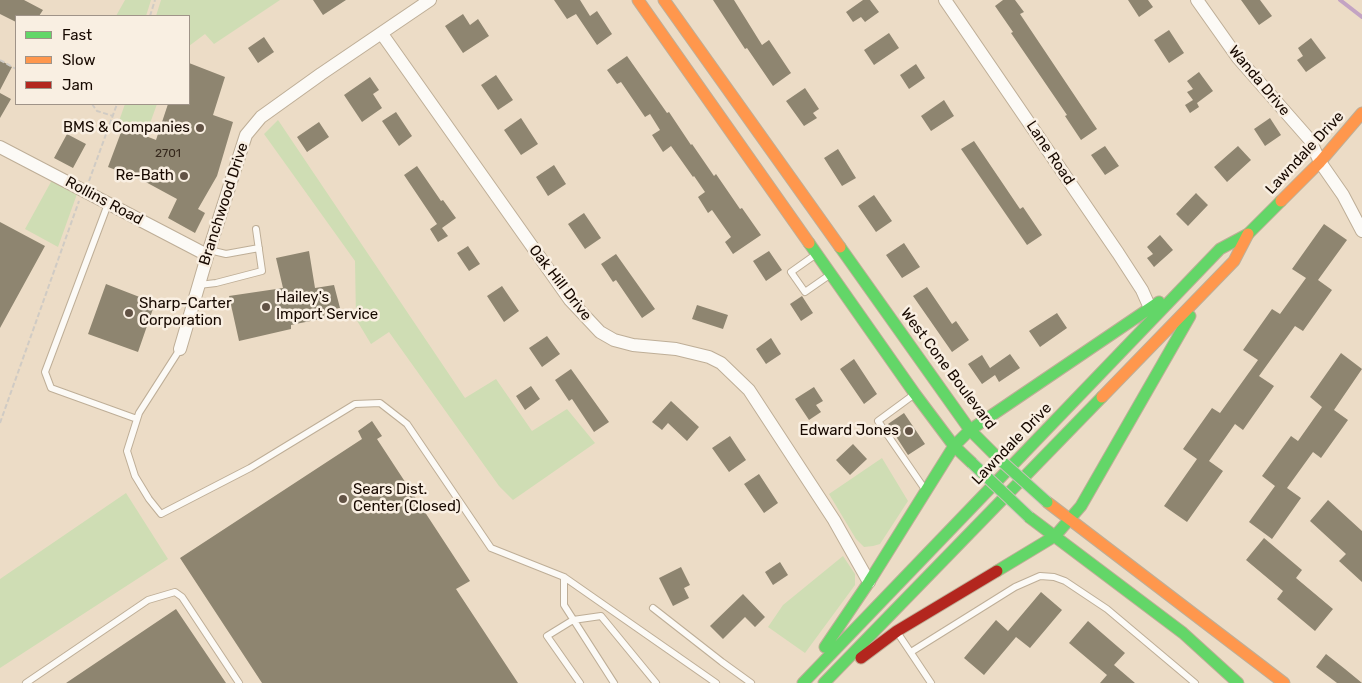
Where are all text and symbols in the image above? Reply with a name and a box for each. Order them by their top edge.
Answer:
legend [15,15,190,105]
text: Fast [62,26,92,44]
street label: Wanda Drive [1224,42,1294,120]
text: Slow [62,51,95,69]
text: Jam [62,76,93,94]
street label: Lawndale Drive [1262,108,1348,198]
street label: Lane Road [1022,118,1078,188]
place label: BMS & Companies [63,119,190,137]
marker: BMS & Companies [194,122,206,134]
street label: Branchwood Drive [196,140,252,268]
house number: 2701 [155,147,181,161]
place label: Re-Bath [115,167,174,185]
marker: Re-Bath [178,170,190,182]
street label: Rollins Road [62,173,146,229]
street label: Oak Hill Drive [525,242,595,324]
place label: Hailey's Import Service [276,289,378,324]
place label: Sharp-Carter Corporation [139,295,232,330]
marker: Hailey's Import Service [260,301,272,313]
street label: West Cone Boulevard [897,305,999,433]
marker: Sharp-Carter Corporation [123,307,135,319]
street label: Lawndale Drive [968,399,1056,489]
place label: Edward Jones [800,422,899,440]
marker: Edward Jones [903,425,915,437]
place label: Sears Dist. Center (Closed) [353,481,461,516]
marker: Sears Dist. Center (Closed) [337,493,349,505]

